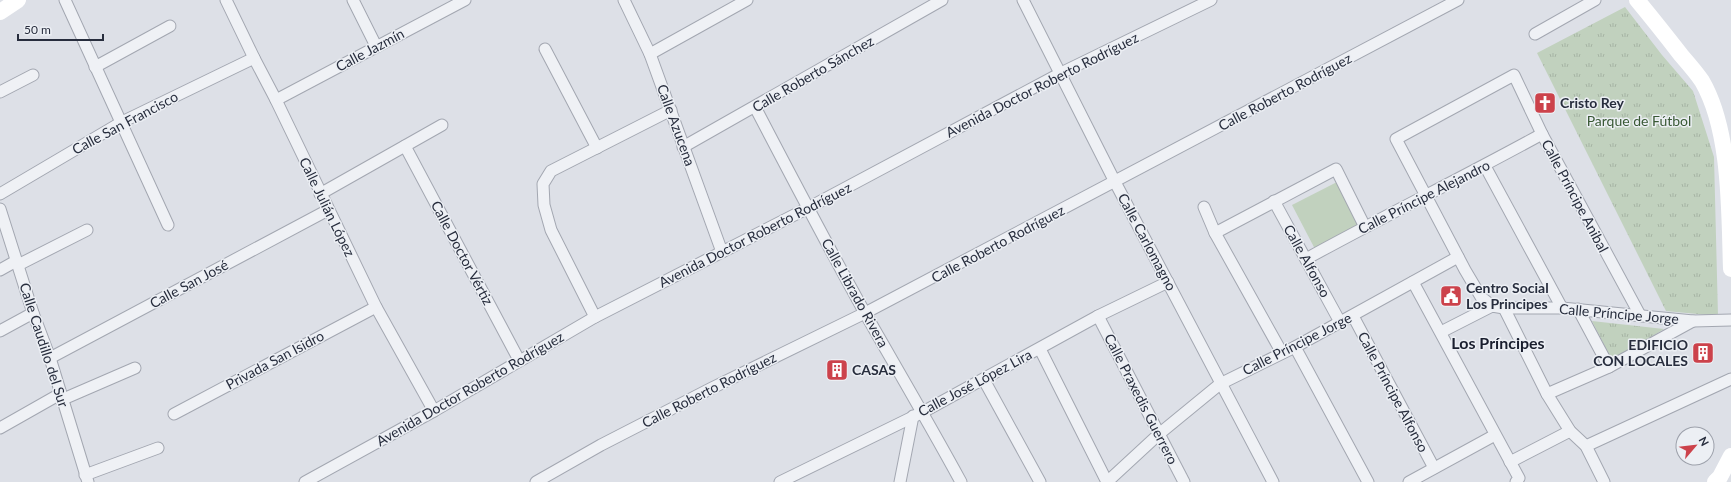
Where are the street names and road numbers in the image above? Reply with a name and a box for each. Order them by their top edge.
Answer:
street label: Calle Jazmín [333,24,407,75]
street label: Avenida Doctor Roberto Rodríguez [943,28,1141,141]
street label: Calle Roberto Sánchez [749,32,877,115]
street label: Calle Roberto Rodríguez [1215,49,1354,134]
street label: Calle Azucena [654,82,699,168]
street label: Calle San Francisco [69,87,181,158]
street label: Calle Príncipe Anibal [1538,136,1612,255]
street label: Calle Julián López [296,154,359,259]
street label: Calle Príncipe Alejandro [1355,156,1493,237]
street label: Avenida Doctor Roberto Rodríguez [656,178,854,291]
street label: Calle Carlomagno [1115,190,1180,294]
street label: Calle Doctor Vértiz [428,198,497,308]
street label: Calle Roberto Rodríguez [928,201,1067,286]
street label: Calle Alfonso [1280,221,1334,300]
street label: Calle Librado Rivera [818,235,892,350]
street label: Calle San José [147,256,231,311]
street label: Calle Caudillo del Sur [16,280,73,409]
street label: Calle Príncipe Jorge [1559,300,1680,327]
street label: Calle Príncipe Jorge [1239,309,1354,378]
street label: Privada San Isidro [223,327,327,393]
street label: Avenida Doctor Roberto Rodríguez [373,328,567,449]
street label: Calle Príncipe Alfonso [1354,329,1432,455]
street label: Calle Praxedis Guerrero [1101,331,1182,467]
street label: Calle José López Lira [915,345,1035,420]
street label: Calle Roberto Rodríguez [639,348,779,431]

